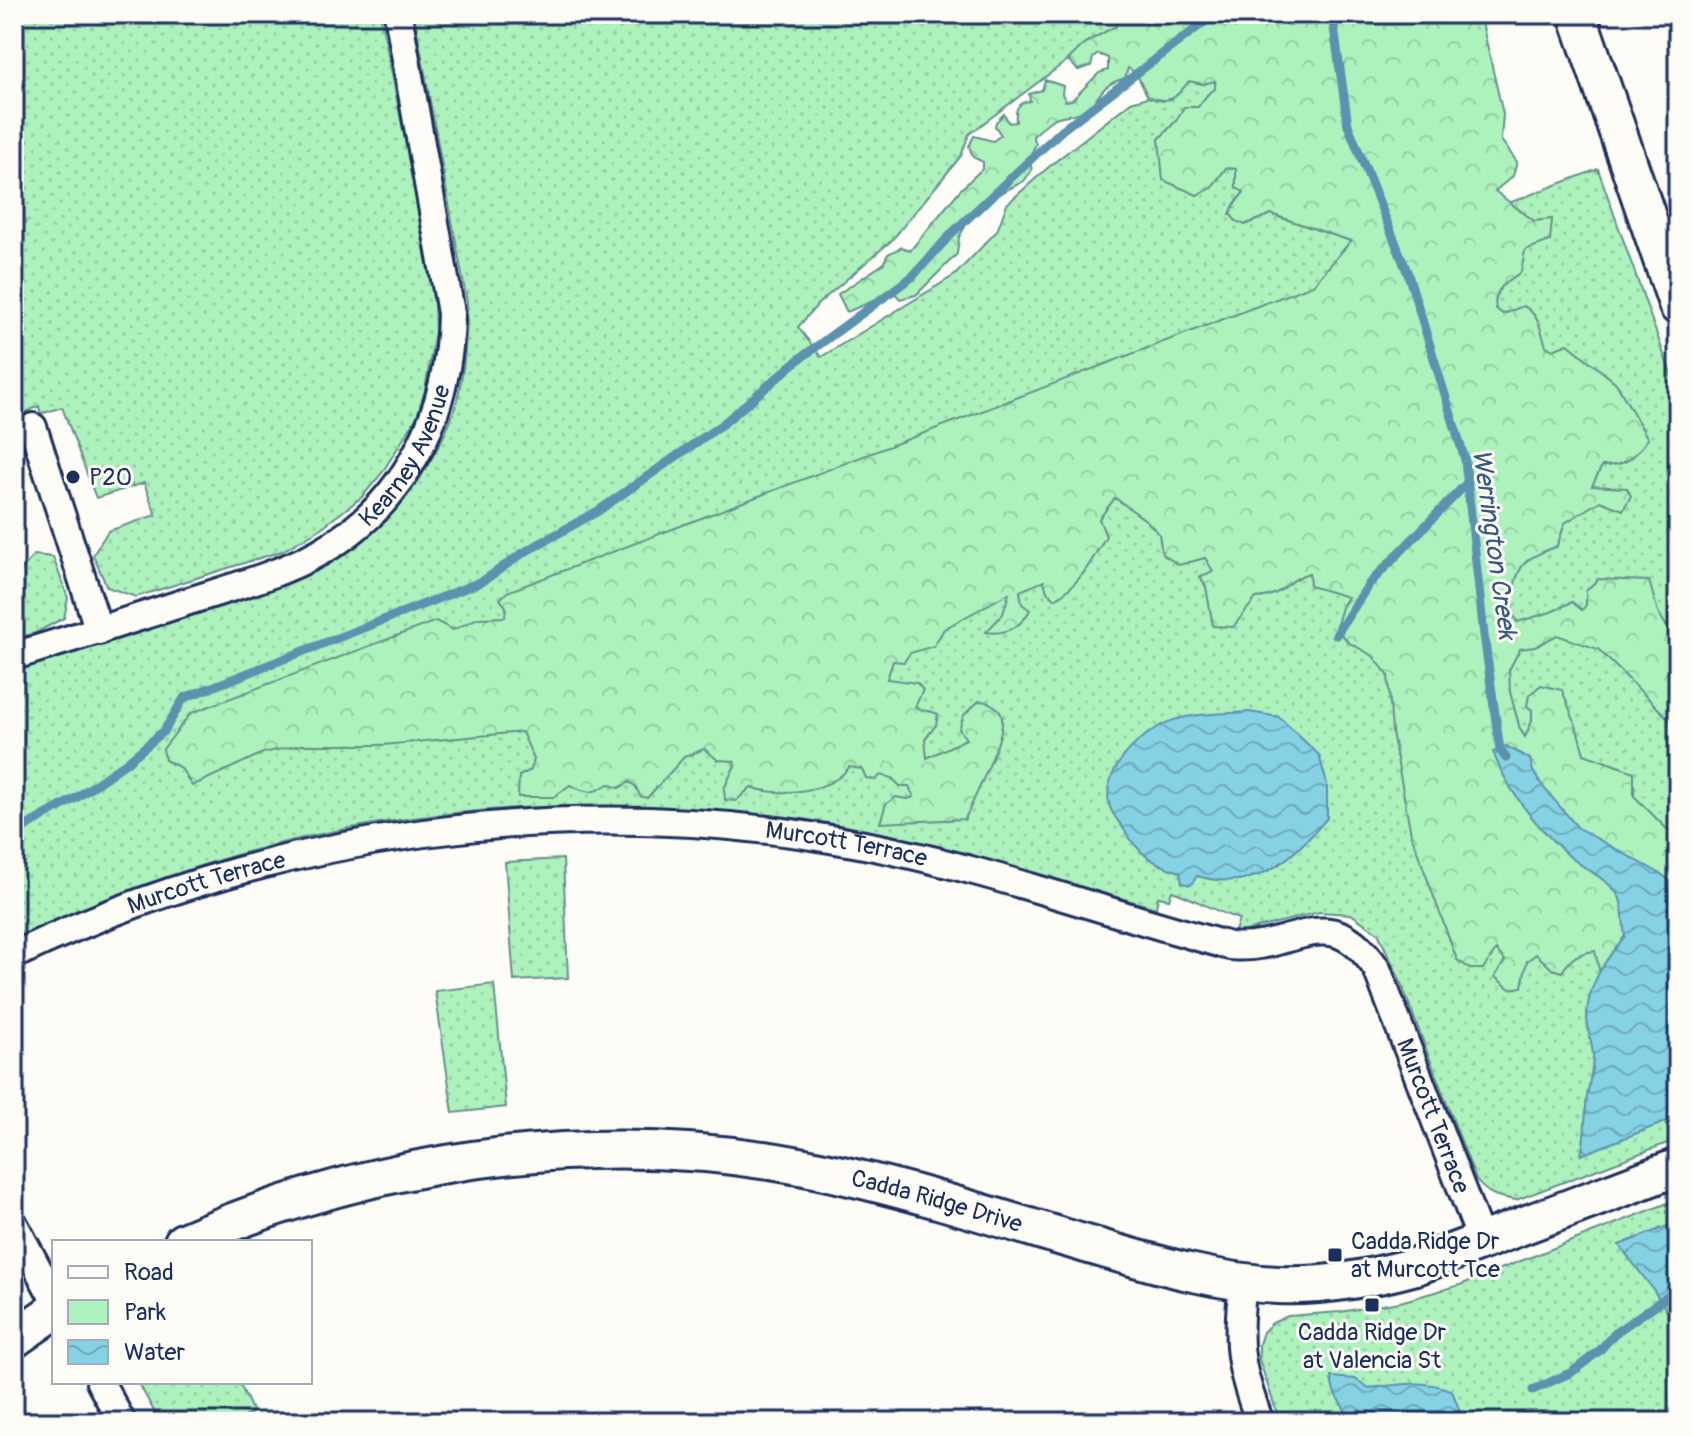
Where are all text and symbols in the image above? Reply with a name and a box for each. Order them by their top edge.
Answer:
street label: Kearney Avenue [353,382,457,533]
water label: Werrington Creek [1465,447,1523,643]
place label: P20 [89,463,132,492]
marker: P20 [64,468,82,486]
street label: Murcott Terrace [764,816,930,873]
street label: Murcott Terrace [124,845,289,921]
street label: Murcott Terrace [1390,1034,1476,1198]
street label: Cadda Ridge Drive [848,1164,1026,1239]
place label: Cadda Ridge Dr at Murcott Tce [1351,1227,1500,1284]
legend [52,1240,312,1384]
marker: Cadda Ridge Dr at Murcott Tce [1326,1246,1344,1264]
text: Road [124,1258,174,1287]
marker: Cadda Ridge Dr at Valencia St [1363,1296,1381,1314]
text: Park [124,1298,166,1327]
place label: Cadda Ridge Dr at Valencia St [1298,1318,1447,1375]
text: Water [124,1338,185,1367]

